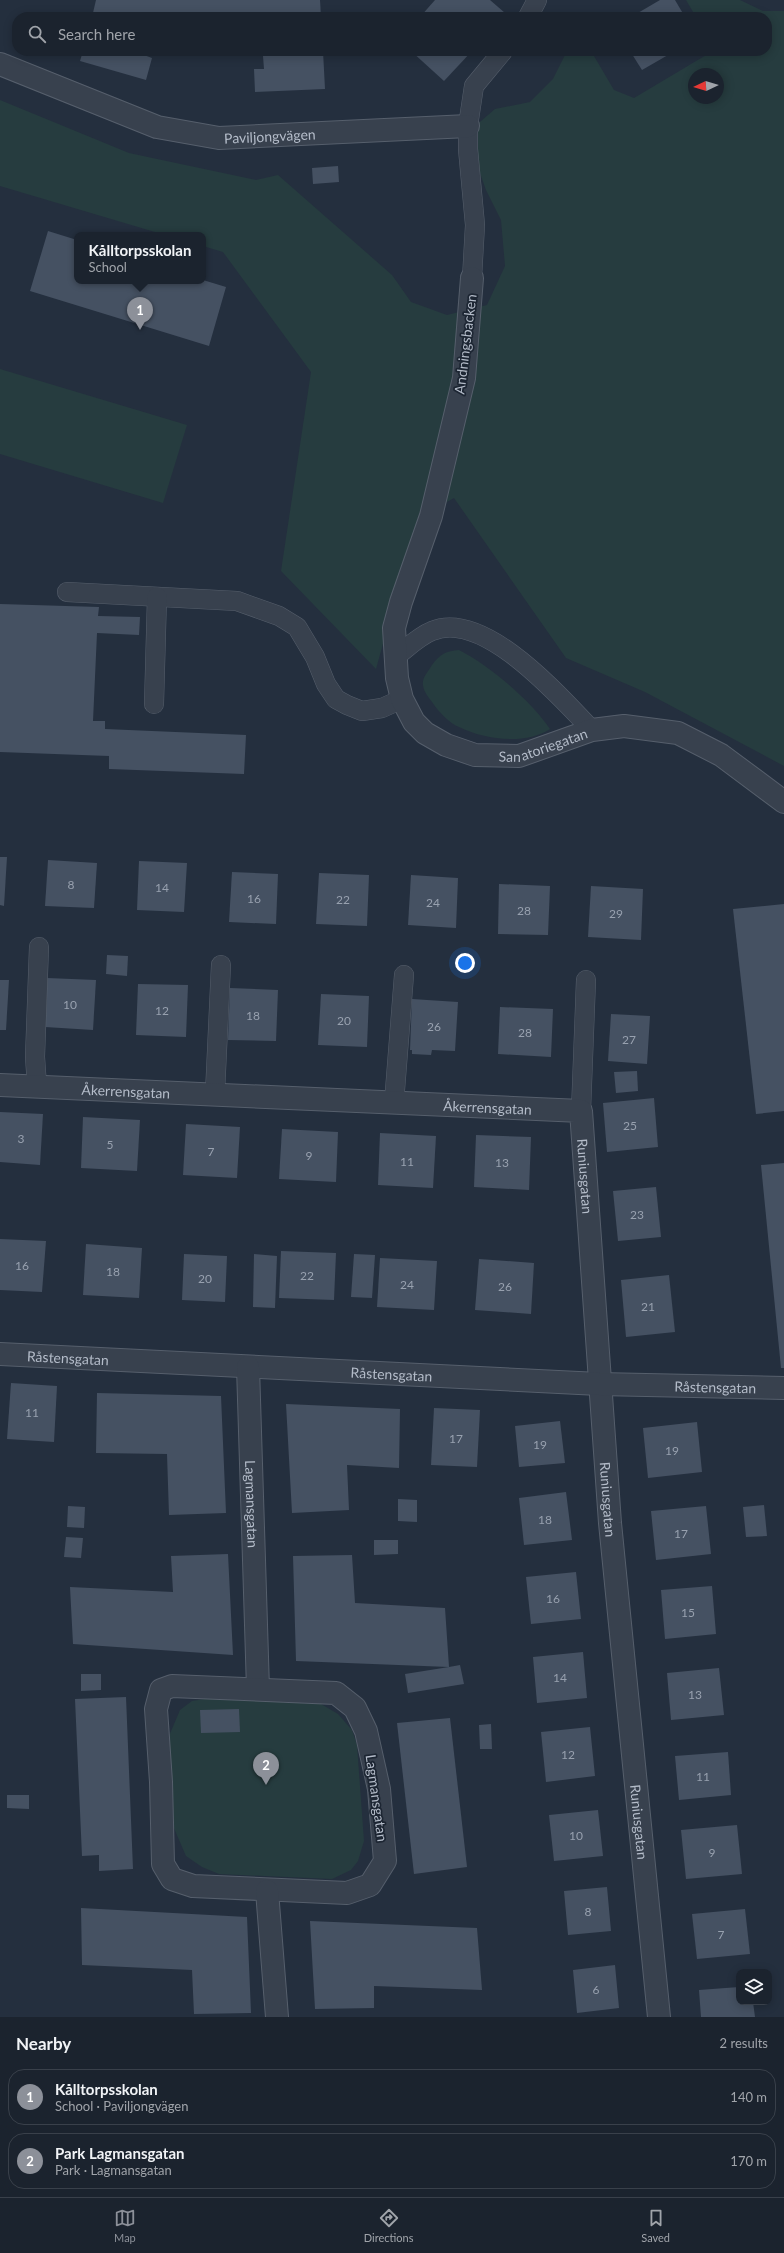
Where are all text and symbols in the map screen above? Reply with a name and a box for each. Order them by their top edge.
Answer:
search box [12,12,772,56]
icon: search [26,23,48,45]
text: Search here [58,25,135,43]
north arrow [688,68,724,104]
street label: Paviljongvägen [224,125,316,146]
popup [74,232,206,284]
text: Kålltorpsskolan [89,241,191,259]
text: School [89,259,127,275]
street label: Andningsbacken [450,293,480,395]
pin: 1 [127,297,153,330]
street label: Sanatoriegatan [499,724,589,765]
house number: 8 [68,877,75,892]
house number: 14 [155,880,169,895]
house number: 16 [247,891,261,906]
house number: 22 [336,892,350,907]
house number: 24 [426,895,440,910]
house number: 28 [517,903,531,918]
house number: 29 [609,906,623,921]
your location [455,953,475,973]
house number: 10 [63,997,77,1012]
house number: 12 [155,1003,169,1018]
house number: 18 [246,1008,260,1023]
house number: 20 [337,1013,351,1028]
house number: 26 [427,1019,441,1034]
house number: 28 [518,1025,532,1040]
house number: 27 [622,1032,636,1047]
street label: Åkerrensgatan [81,1080,171,1101]
street label: Åkerrensgatan [443,1096,532,1117]
house number: 25 [623,1118,637,1133]
house number: 3 [18,1131,25,1146]
house number: 5 [107,1137,114,1152]
street label: Runiusgatan [574,1138,597,1214]
house number: 7 [208,1144,215,1159]
house number: 9 [306,1148,313,1163]
house number: 11 [400,1154,414,1169]
house number: 13 [495,1155,509,1170]
house number: 23 [630,1207,644,1222]
house number: 16 [15,1258,29,1273]
house number: 18 [106,1264,120,1279]
house number: 22 [300,1268,314,1283]
house number: 20 [198,1271,212,1286]
house number: 24 [400,1277,414,1292]
house number: 26 [498,1279,512,1294]
house number: 21 [641,1299,655,1314]
street label: Råstensgatan [27,1347,109,1368]
street label: Råstensgatan [350,1363,433,1384]
street label: Råstensgatan [674,1377,756,1396]
house number: 11 [25,1405,39,1420]
house number: 17 [449,1431,463,1446]
house number: 19 [533,1437,547,1452]
house number: 19 [665,1443,679,1458]
street label: Lagmansgatan [242,1460,262,1548]
street label: Runiusgatan [597,1461,620,1538]
house number: 18 [538,1512,552,1527]
house number: 17 [674,1526,688,1541]
house number: 16 [546,1591,560,1606]
house number: 15 [681,1605,695,1620]
house number: 14 [553,1670,567,1685]
house number: 13 [688,1687,702,1702]
house number: 12 [561,1747,575,1762]
pin: 2 [253,1752,279,1785]
street label: Lagmansgatan [362,1753,392,1843]
house number: 11 [696,1769,710,1784]
street label: Runiusgatan [627,1784,652,1860]
house number: 10 [569,1828,583,1843]
house number: 9 [709,1845,716,1860]
house number: 8 [585,1904,592,1919]
house number: 7 [718,1927,725,1942]
map controls [736,1969,772,2005]
button: layers [736,1969,772,2005]
house number: 6 [593,1982,600,1997]
text: Nearby [16,2033,71,2054]
text: 2 results [720,2035,768,2051]
text: Kålltorpsskolan [55,2080,158,2098]
text: 1 [26,2089,34,2105]
text: 140 m [730,2089,767,2105]
text: School · Paviljongvägen [55,2098,188,2114]
text: Park Lagmansgatan [55,2144,185,2162]
text: 2 [26,2153,34,2169]
text: 170 m [730,2153,767,2169]
text: Park · Lagmansgatan [55,2162,172,2178]
tab: Map [114,2207,136,2244]
tab: Directions [364,2207,413,2244]
tab: Saved [641,2207,670,2244]

